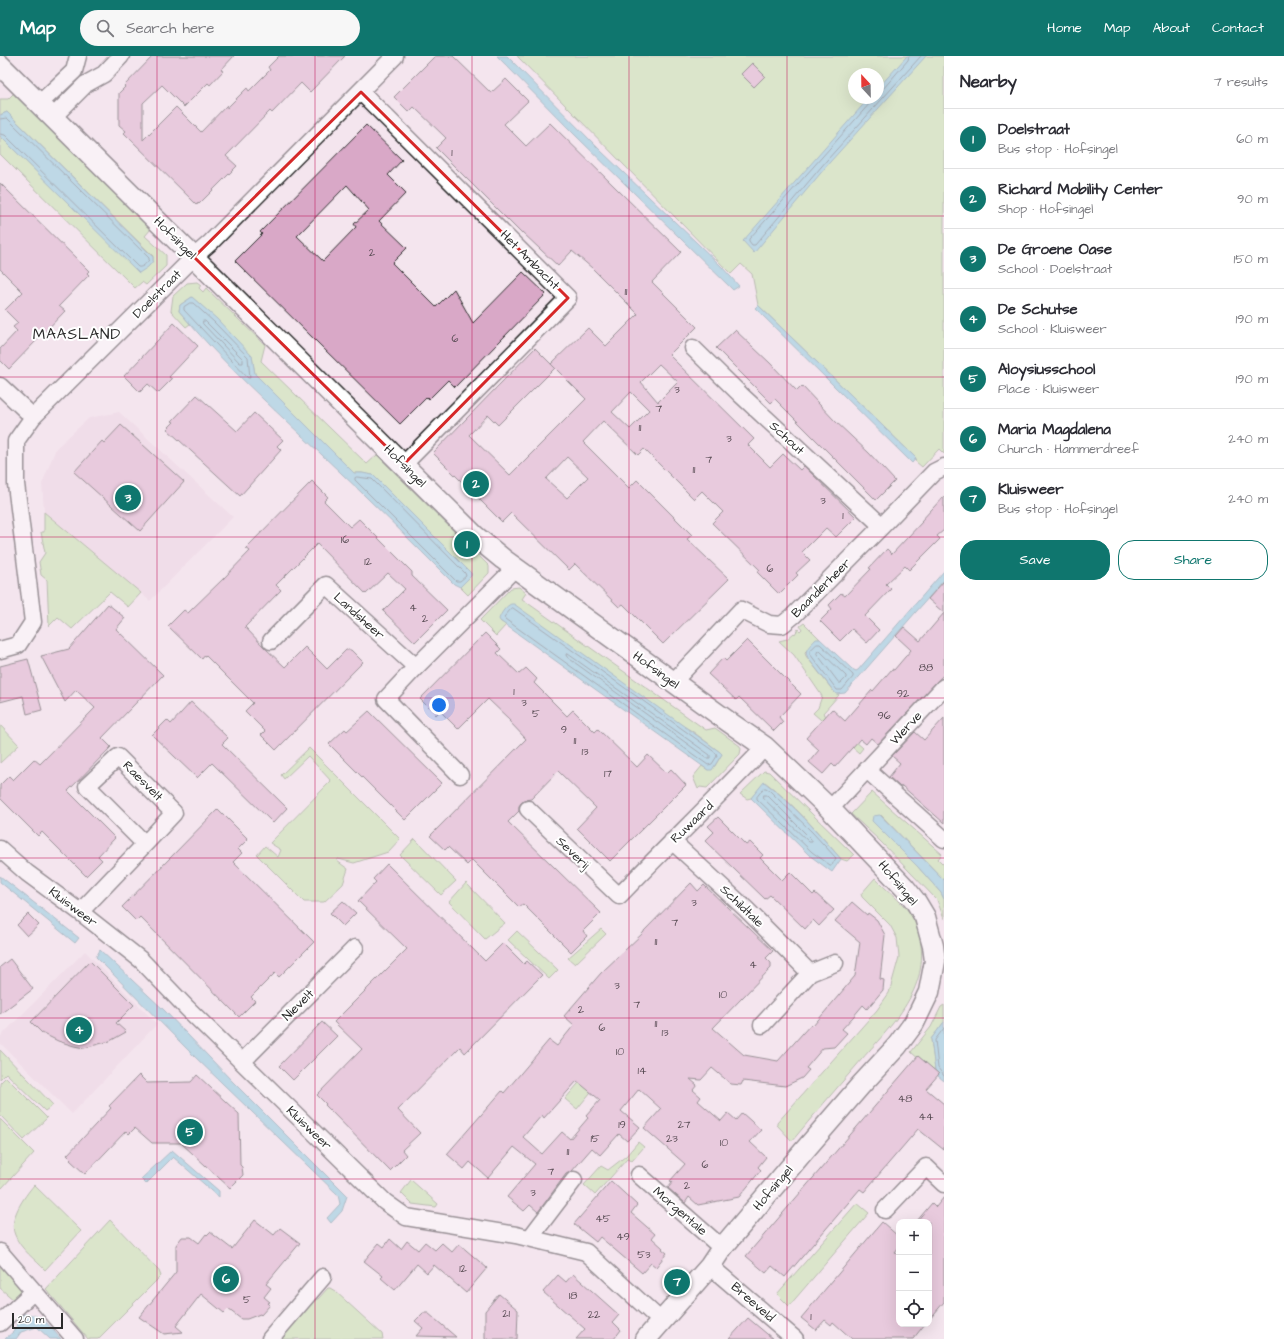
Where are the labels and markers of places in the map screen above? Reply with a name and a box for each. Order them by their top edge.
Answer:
pin: 2 [463,469,489,499]
pin: 3 [115,483,141,513]
pin: 1 [454,529,480,559]
pin: 4 [66,1015,92,1045]
pin: 5 [177,1117,203,1147]
pin: 6 [213,1264,239,1294]
pin: 7 [664,1267,690,1297]

